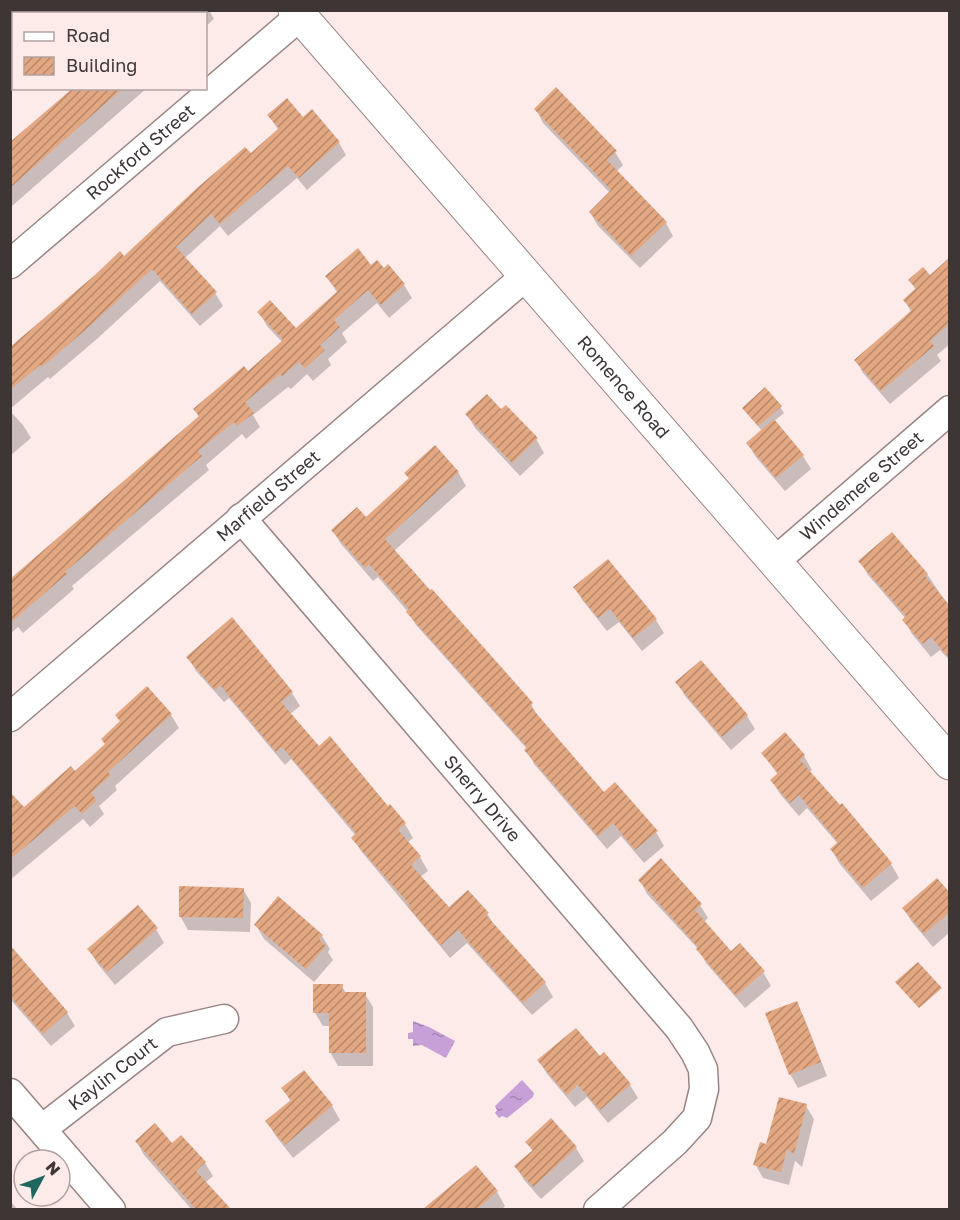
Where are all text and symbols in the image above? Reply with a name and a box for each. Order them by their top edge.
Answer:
legend [12,12,207,90]
text: Road [66,24,110,46]
text: Building [66,54,137,76]
street label: Rockford Street [81,99,199,204]
street label: Romence Road [573,331,675,443]
street label: Windemere Street [795,426,927,545]
street label: Marfield Street [211,445,324,546]
street label: Sherry Drive [440,750,526,846]
street label: Kaylin Court [64,1032,161,1114]
north arrow [12,1148,72,1208]
text: N [42,1157,65,1179]

